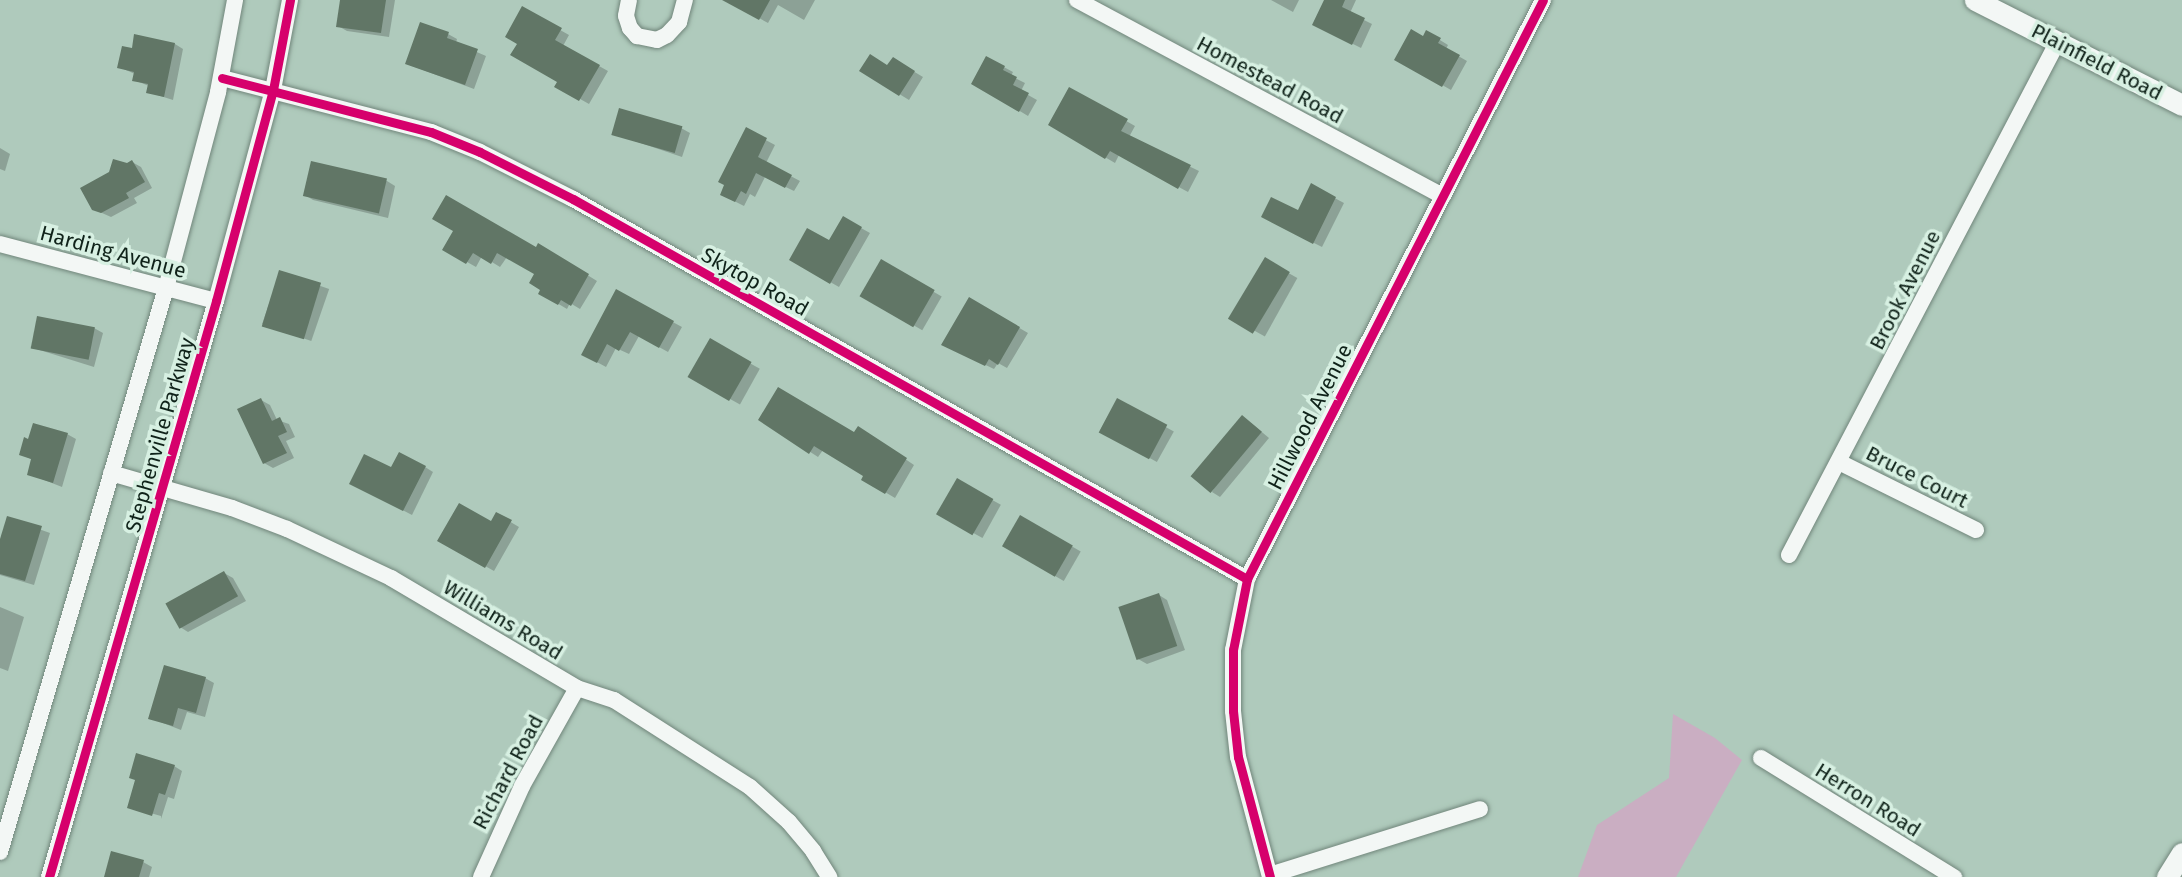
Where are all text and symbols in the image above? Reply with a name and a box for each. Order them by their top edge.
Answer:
street label: Plainfield Road [2027,18,2167,106]
street label: Homestead Road [1192,31,1348,129]
street label: Harding Avenue [37,220,189,284]
street label: Brook Avenue [1864,226,1946,354]
street label: Skytop Road [697,242,813,322]
street label: Stephenville Parkway [120,335,200,535]
street label: Hillwood Avenue [1262,340,1358,494]
street label: Bruce Court [1862,441,1972,513]
street label: Williams Road [439,575,567,665]
street label: Richard Road [467,710,549,834]
street label: Herron Road [1810,758,1926,842]

